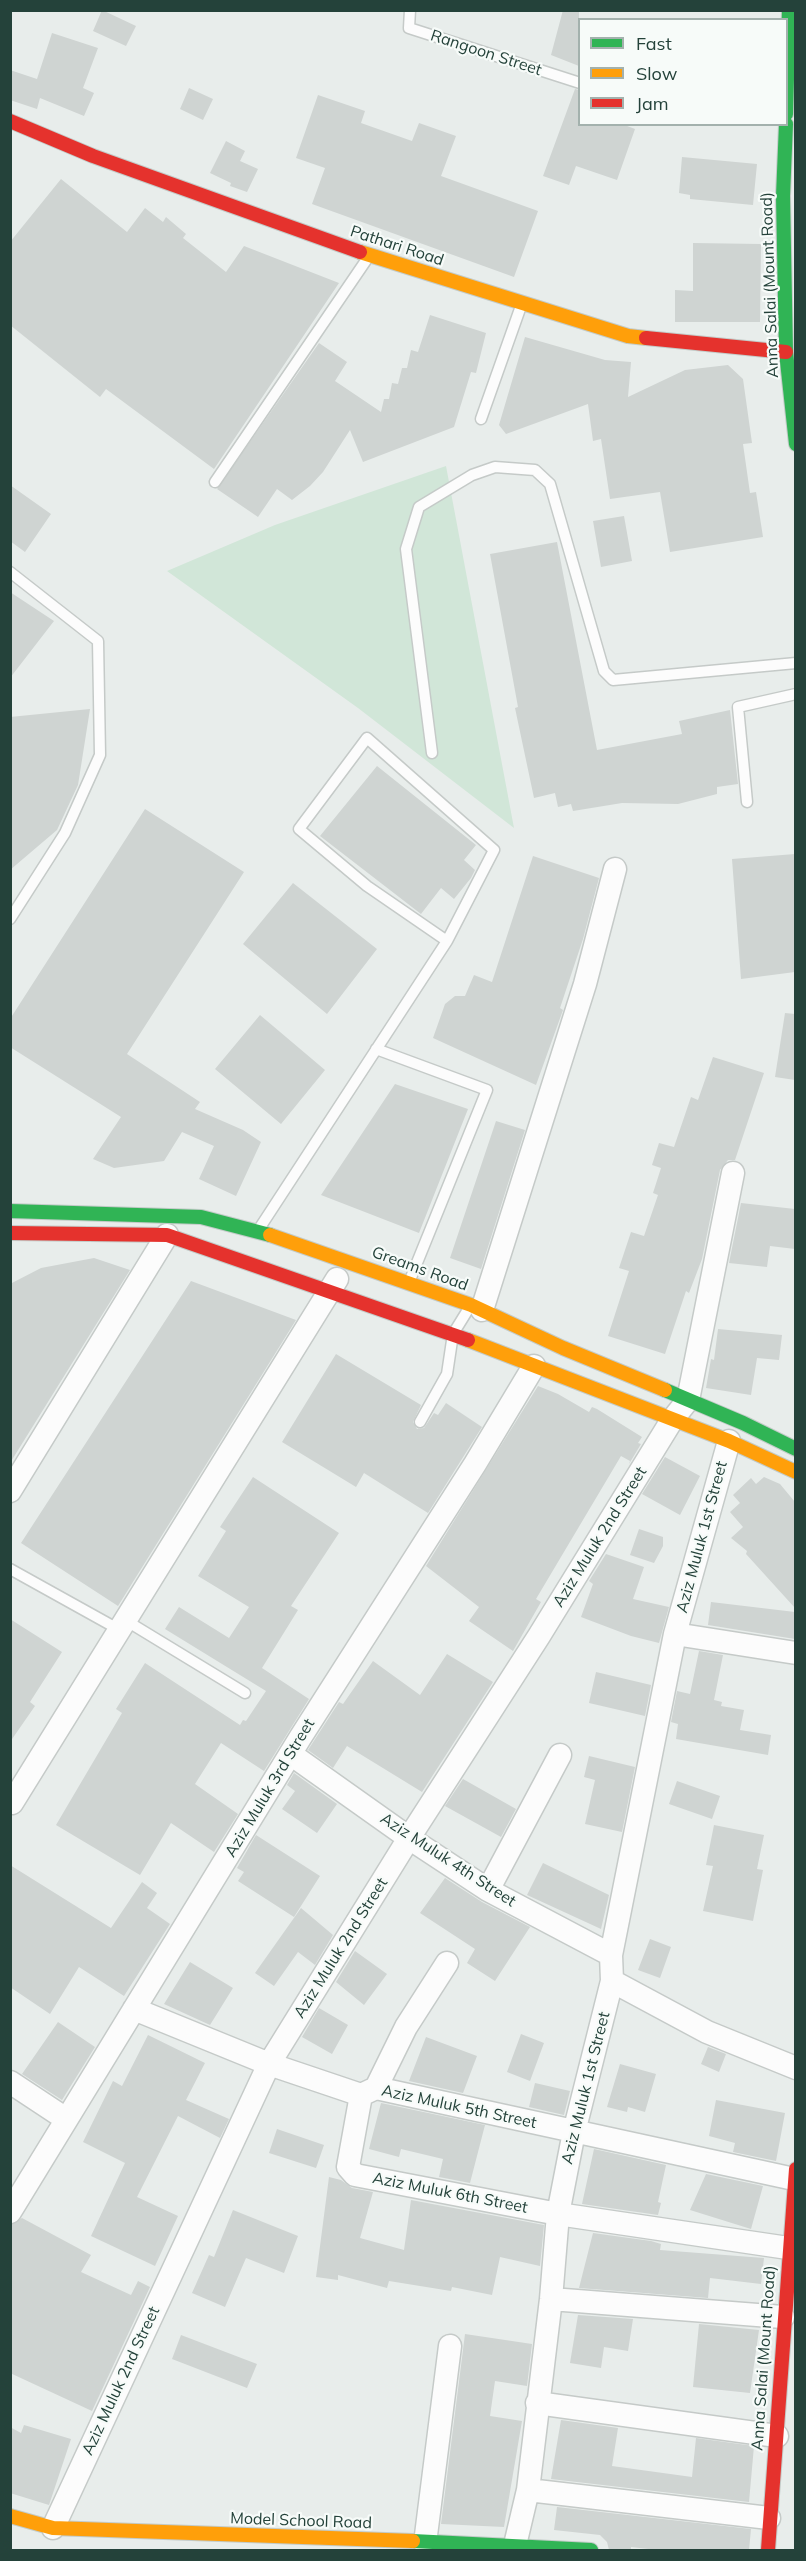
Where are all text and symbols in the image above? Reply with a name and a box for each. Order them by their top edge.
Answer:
legend [578,18,788,126]
street label: Rangoon Street [428,26,544,80]
text: Fast [636,32,672,55]
text: Slow [636,62,677,85]
text: Jam [636,92,669,115]
street label: Anna Salai (Mount Road) [757,192,783,378]
street label: Pathari Road [348,222,446,270]
street label: Greams Road [369,1243,471,1295]
street label: Aziz Muluk 1st Street [673,1459,731,1615]
street label: Aziz Muluk 2nd Street [549,1463,651,1611]
street label: Aziz Muluk 3rd Street [221,1715,319,1861]
street label: Aziz Muluk 4th Street [377,1809,519,1911]
street label: Aziz Muluk 2nd Street [290,1874,392,2022]
street label: Aziz Muluk 1st Street [558,2010,614,2166]
street label: Aziz Muluk 5th Street [380,2081,538,2133]
street label: Aziz Muluk 6th Street [371,2169,529,2217]
street label: Anna Salai (Mount Road) [748,2265,780,2451]
street label: Aziz Muluk 2nd Street [78,2304,164,2458]
street label: Model School Road [230,2509,372,2533]

